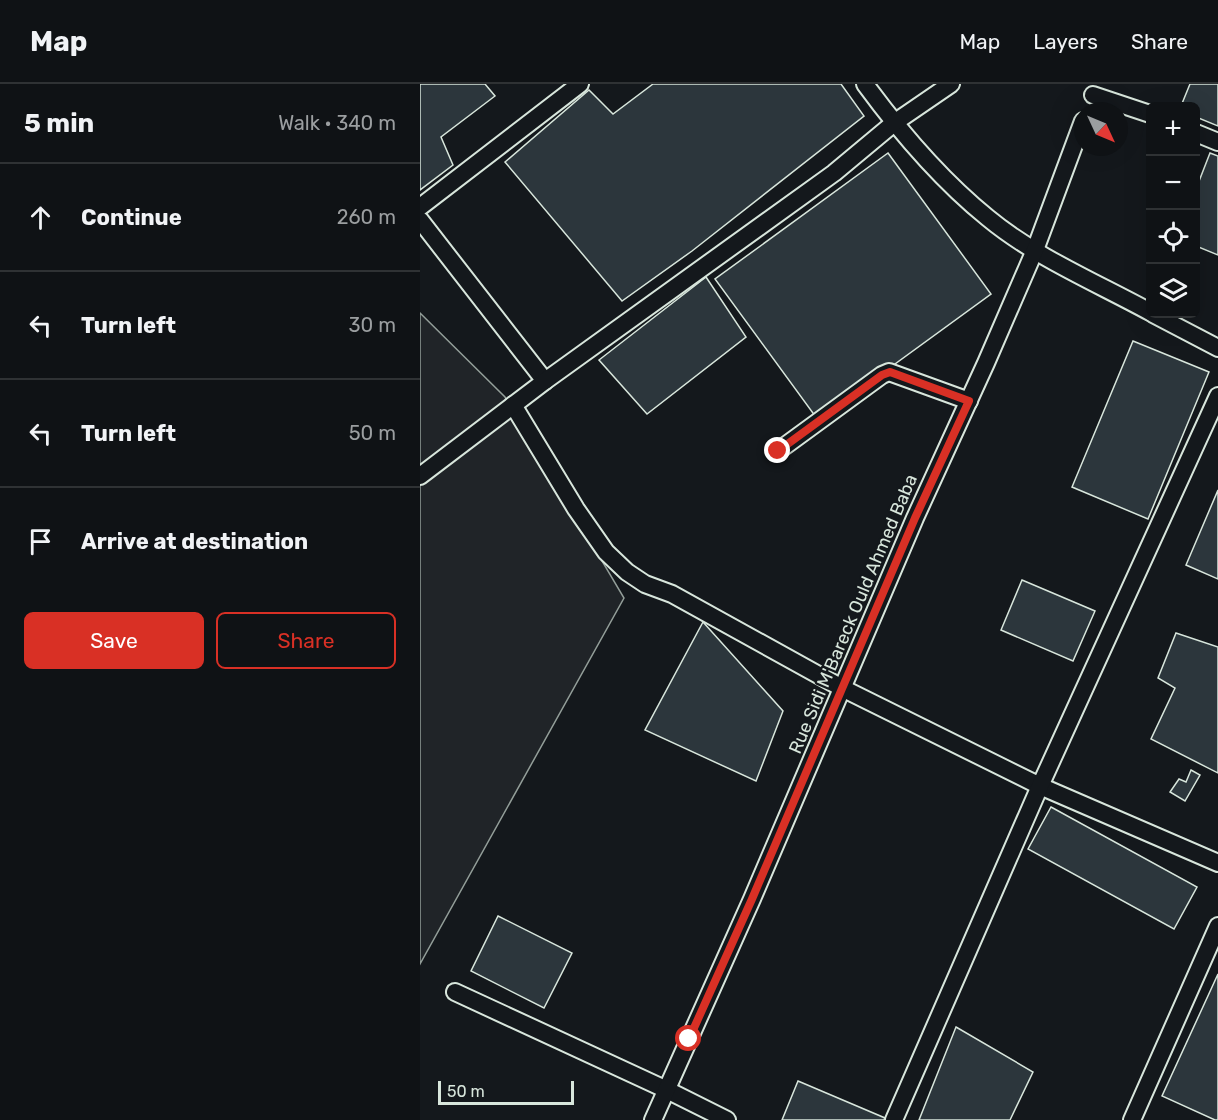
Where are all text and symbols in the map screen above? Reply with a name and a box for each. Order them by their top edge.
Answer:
text: Map [30,25,87,58]
text: Map [959,29,1000,54]
text: Layers [1033,29,1098,54]
text: Share [1131,29,1188,54]
north arrow [1074,102,1128,156]
map controls [1146,102,1200,318]
button: + [1146,102,1200,156]
text: 5 min [24,108,94,139]
text: Walk · 340 m [278,111,396,135]
button: − [1146,156,1200,210]
icon: ahead [24,201,57,234]
text: Continue [81,204,182,231]
text: 260 m [337,205,396,229]
button: locate [1146,210,1200,264]
button: layers [1146,264,1200,318]
icon: left [24,309,57,342]
text: Turn left [81,312,176,339]
text: 30 m [349,313,396,337]
icon: left [24,417,57,450]
text: Turn left [81,420,176,447]
text: 50 m [349,421,396,445]
route end [764,437,790,463]
street label: Rue Sidi M'Bareck Ould Ahmed Baba [784,471,922,757]
icon: arrive [24,525,57,558]
text: Arrive at destination [81,528,308,555]
button: Save [24,612,204,669]
button: Share [216,612,396,669]
route start [675,1025,701,1051]
scale bar [438,1078,574,1106]
text: 50 m [447,1082,485,1101]

